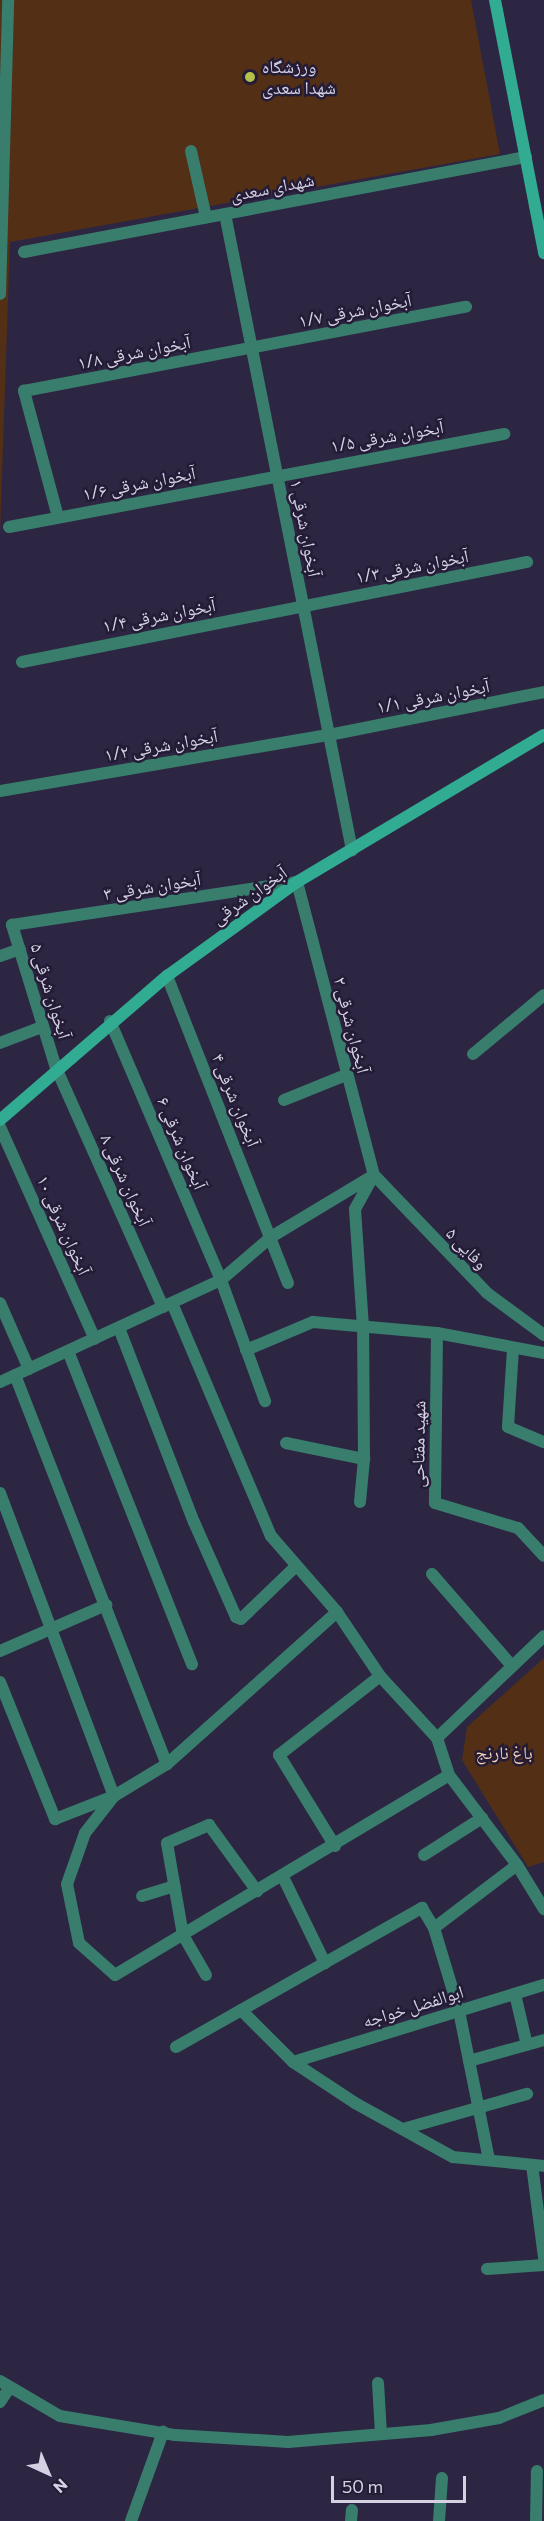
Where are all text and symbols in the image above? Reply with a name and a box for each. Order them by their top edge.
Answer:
place label: ورزشگاه شهدا سعدی [262,56,336,98]
marker: ورزشگاه شهدا سعدی [243,70,257,84]
street label: شهدای سعدی [228,168,316,206]
street label: آبخوان شرقی ۱/۷ [297,288,413,332]
street label: آبخوان شرقی ۱/۸ [76,330,192,374]
street label: آبخوان شرقی ۱/۵ [329,415,445,457]
street label: آبخوان شرقی ۱/۶ [81,461,197,505]
street label: آبخوان شرقی ۱ [286,478,326,578]
street label: آبخوان شرقی ۱/۳ [354,544,470,588]
street label: آبخوان شرقی ۱/۴ [101,593,217,637]
street label: آبخوان شرقی ۱/۱ [375,674,491,718]
street label: آبخوان شرقی ۱/۲ [103,724,219,766]
street label: آبخوان شرقی [207,861,291,929]
street label: آبخوان شرقی ۳ [102,868,202,904]
street label: آبخوان شرقی ۵ [26,941,76,1041]
street label: آبخوان شرقی ۲ [330,975,374,1075]
street label: آبخوان شرقی ۴ [208,1050,264,1150]
street label: آبخوان شرقی ۶ [153,1093,211,1193]
street label: آبخوان شرقی ۸ [96,1131,156,1229]
street label: آبخوان شرقی ۱۰ [32,1172,96,1278]
street label: وفایی ۵ [442,1222,492,1274]
street label: شهید مفتاحی [406,1400,430,1488]
park label: باغ نارنج [475,1741,533,1763]
street label: ابوالفضل خواجه [360,1980,466,2032]
north arrow [18,2443,78,2503]
scale bar [334,2464,469,2502]
text: N [50,2475,72,2497]
text: 50 m [342,2475,383,2497]

